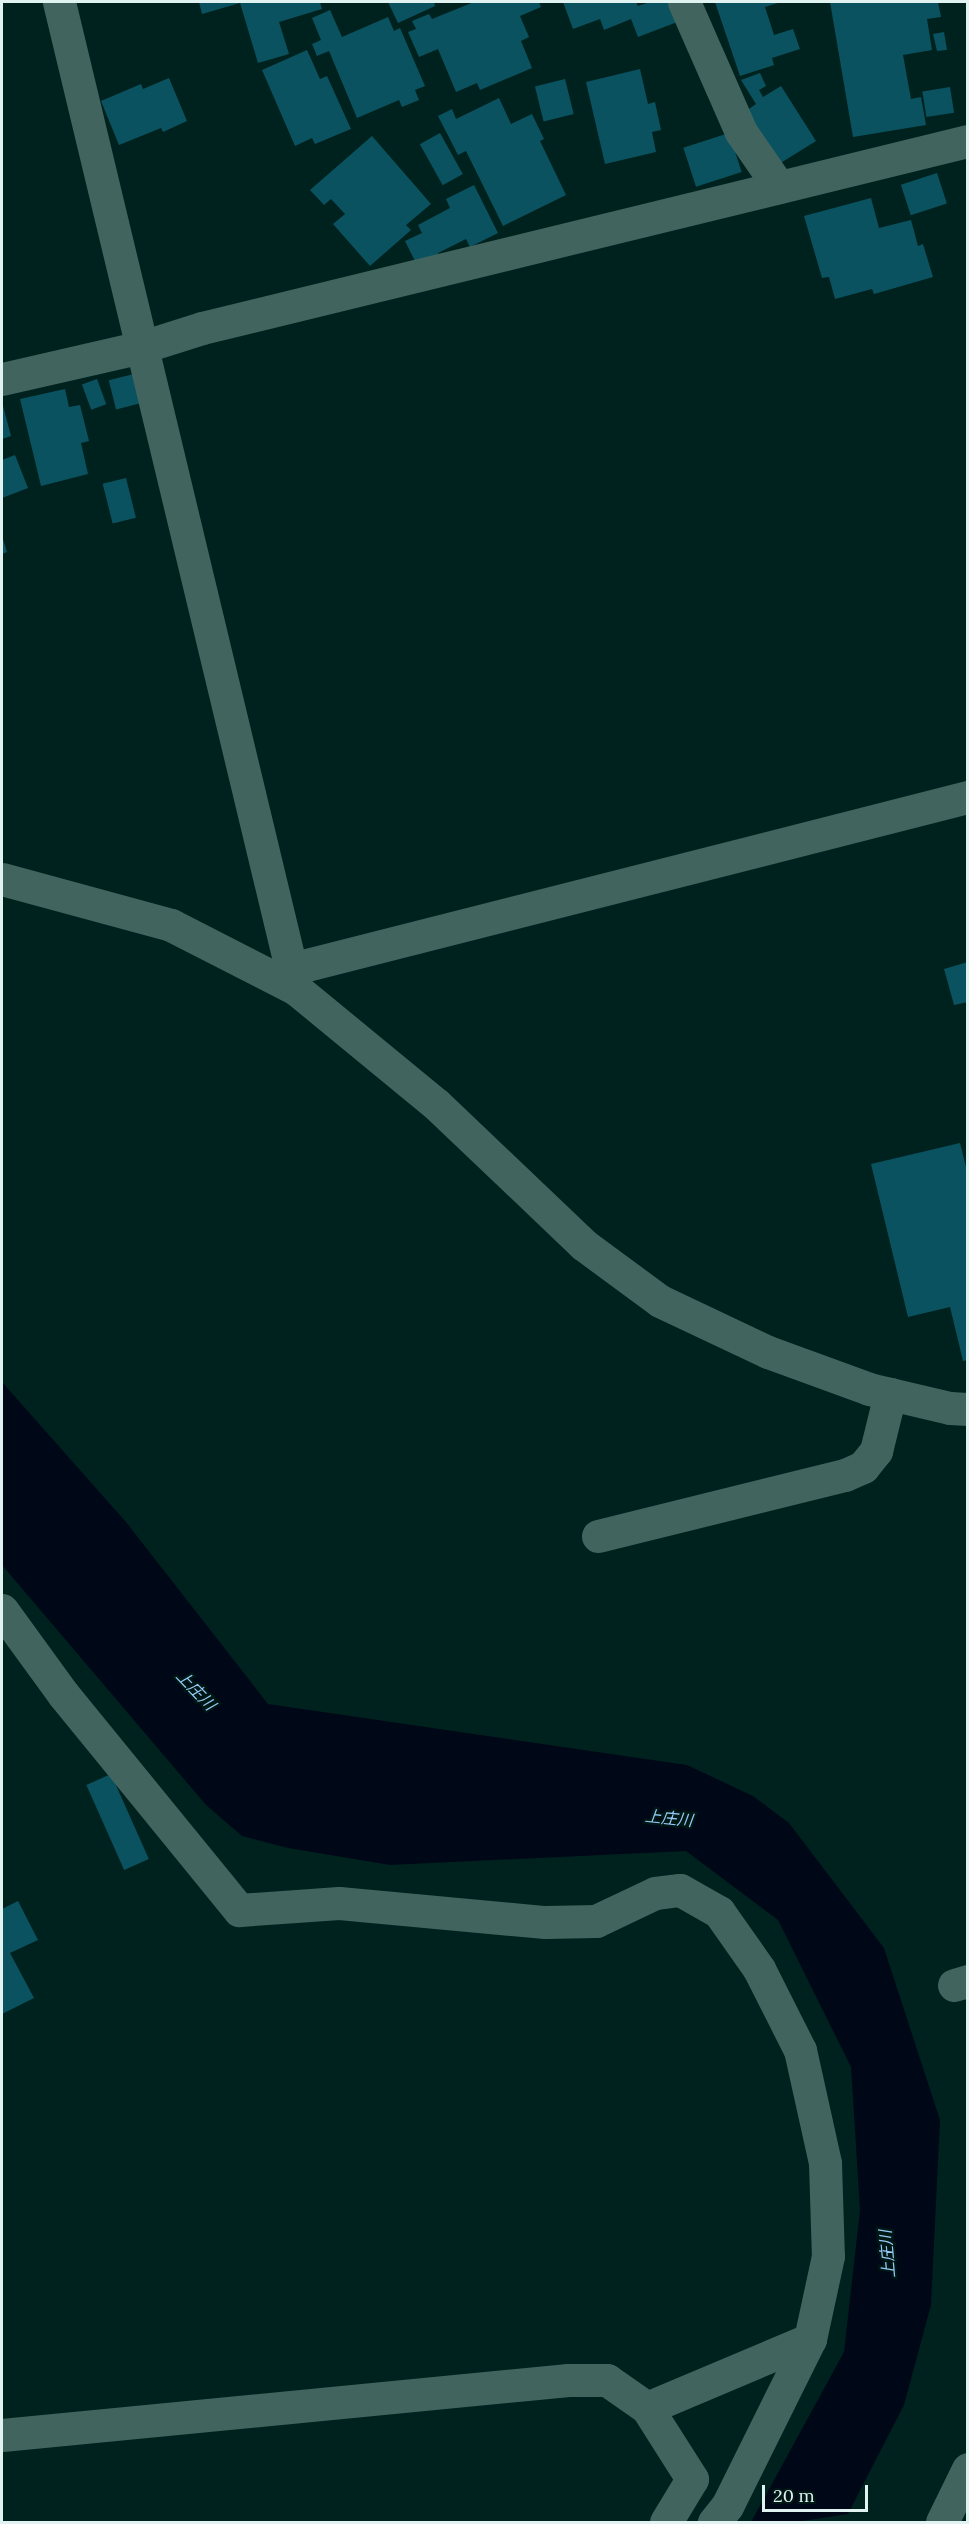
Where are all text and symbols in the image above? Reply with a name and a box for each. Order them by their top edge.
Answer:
water label: 上庄川 [172,1666,220,1714]
water label: 上庄川 [644,1806,694,1830]
water label: 上庄川 [875,2229,899,2279]
scale bar [765,2473,872,2511]
text: 20 m [773,2484,815,2507]

